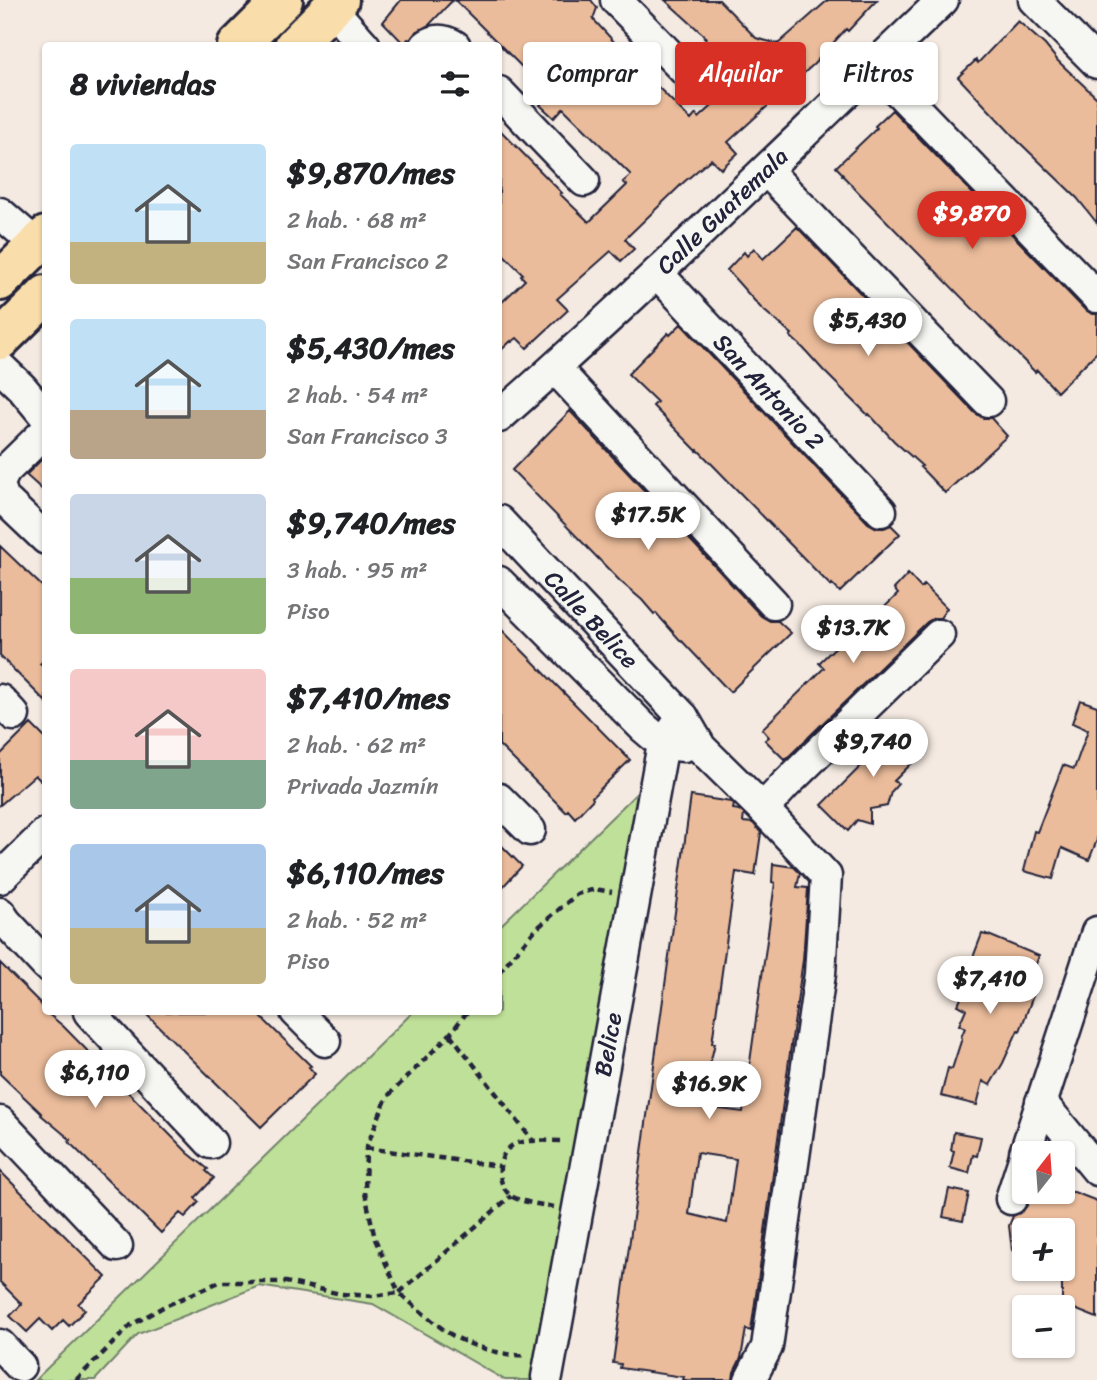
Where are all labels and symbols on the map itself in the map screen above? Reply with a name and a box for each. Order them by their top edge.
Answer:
street label: Calle Guatemala [646,137,799,285]
pin: $9,870 [915,191,1029,251]
pin: $5,430 [811,298,925,358]
street label: San Antonio 2 [702,323,835,460]
pin: $17.5K [591,492,705,552]
street label: Calle Belice [534,560,649,679]
pin: $13.7K [796,606,910,665]
pin: $9,740 [816,720,930,779]
pin: $7,410 [933,956,1047,1016]
street label: Belice [581,1009,634,1080]
pin: $6,110 [38,1050,152,1110]
pin: $16.9K [652,1062,766,1121]
north arrow [1012,1141,1074,1204]

